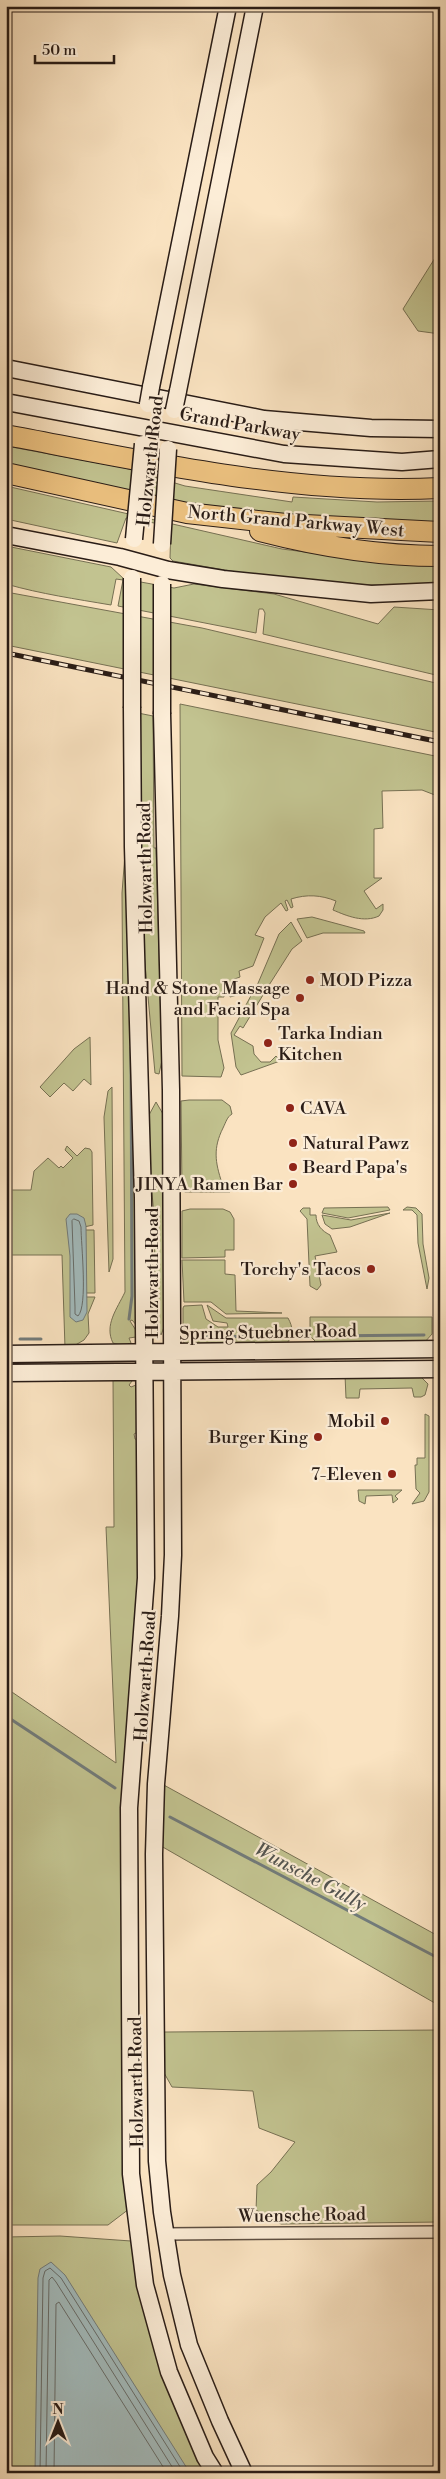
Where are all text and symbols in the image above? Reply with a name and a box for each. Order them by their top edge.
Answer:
scale bar [35,32,114,64]
text: 50 m [42,41,76,60]
street label: Holzwarth Road [132,394,169,527]
street label: Grand Parkway [178,403,302,446]
street label: North Grand Parkway West [187,501,406,542]
street label: Holzwarth Road [133,801,158,934]
place label: MOD Pizza [320,969,413,992]
marker: MOD Pizza [304,974,316,986]
place label: Hand & Stone Massage and Facial Spa [105,977,291,1021]
marker: Hand & Stone Massage and Facial Spa [294,992,306,1004]
place label: Tarka Indian Kitchen [278,1022,383,1066]
marker: Tarka Indian Kitchen [262,1037,274,1049]
place label: CAVA [300,1097,347,1120]
marker: CAVA [284,1102,296,1114]
place label: Natural Pawz [303,1132,409,1155]
marker: Natural Pawz [287,1137,299,1149]
place label: Beard Papa's [302,1156,407,1179]
marker: Beard Papa's [287,1161,299,1173]
place label: JINYA Ramen Bar [135,1173,283,1196]
marker: JINYA Ramen Bar [287,1178,299,1190]
street label: Holzwarth Road [141,1207,164,1339]
place label: Torchy's Tacos [241,1258,361,1281]
marker: Torchy's Tacos [365,1263,377,1275]
street label: Spring Stuebner Road [179,1319,358,1346]
place label: Mobil [327,1410,376,1433]
marker: Mobil [379,1415,391,1427]
place label: Burger King [208,1426,309,1449]
marker: Burger King [312,1431,324,1443]
place label: 7-Eleven [311,1463,382,1486]
marker: 7-Eleven [386,1468,398,1480]
street label: Holzwarth Road [129,1609,162,1742]
water label: Wunsche Gully [251,1837,371,1917]
street label: Holzwarth Road [124,2015,149,2148]
street label: Wuensche Road [237,2203,367,2228]
north arrow [32,2396,82,2446]
text: N [52,2401,64,2419]

